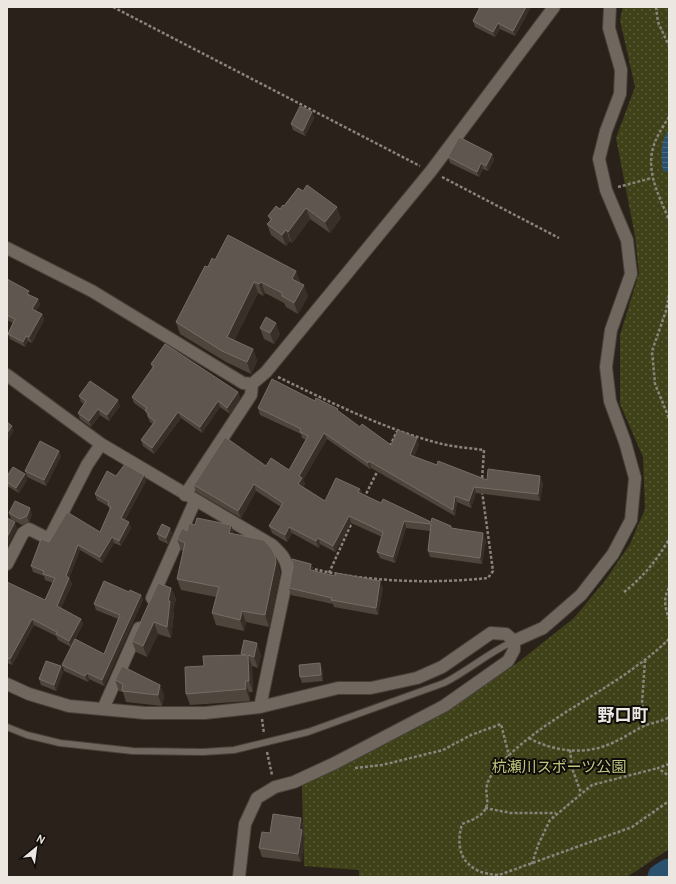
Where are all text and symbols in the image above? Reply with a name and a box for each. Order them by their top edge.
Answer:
district label: 野口町 [598,705,649,725]
park label: 杭瀬川スポーツ公園 [492,758,626,776]
north arrow [16,828,56,868]
text: N [34,831,48,847]

